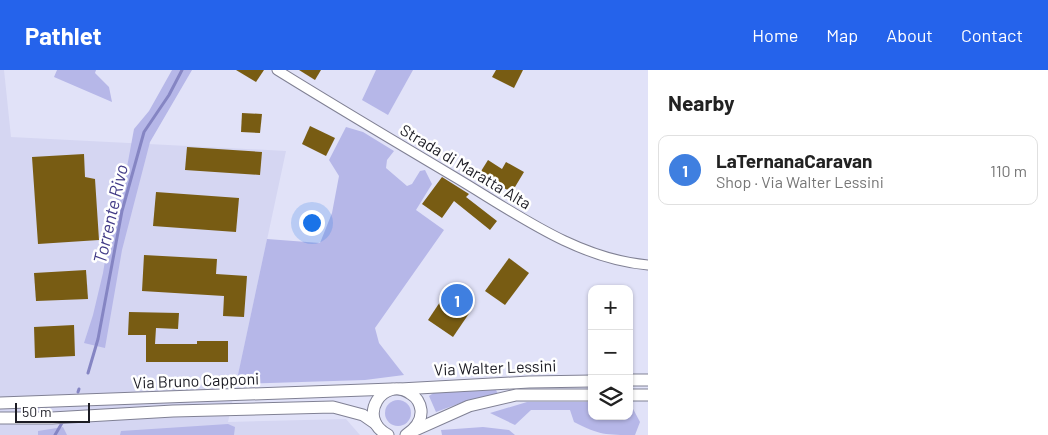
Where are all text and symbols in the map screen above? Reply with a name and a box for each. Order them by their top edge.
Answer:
text: Pathlet [25,21,102,50]
text: Home [752,24,798,46]
text: Map [826,24,858,46]
text: About [886,24,933,46]
text: Contact [961,24,1023,46]
text: Nearby [668,90,734,115]
street label: Strada di Maratta Alta [397,119,535,213]
text: LaTernanaCaravan [716,149,873,172]
text: 1 [682,161,688,180]
text: 110 m [990,161,1027,180]
water label: Torrente Rivo [88,162,132,266]
text: Shop · Via Walter Lessini [716,172,884,191]
your location [299,210,325,236]
pin: 1 [441,281,473,319]
map controls [588,285,633,420]
button: + [588,285,633,330]
button: − [588,330,633,375]
street label: Via Walter Lessini [433,355,557,379]
street label: Via Bruno Capponi [132,368,260,392]
button: layers [588,375,633,420]
scale bar [15,400,90,423]
text: 50 m [22,403,51,420]

